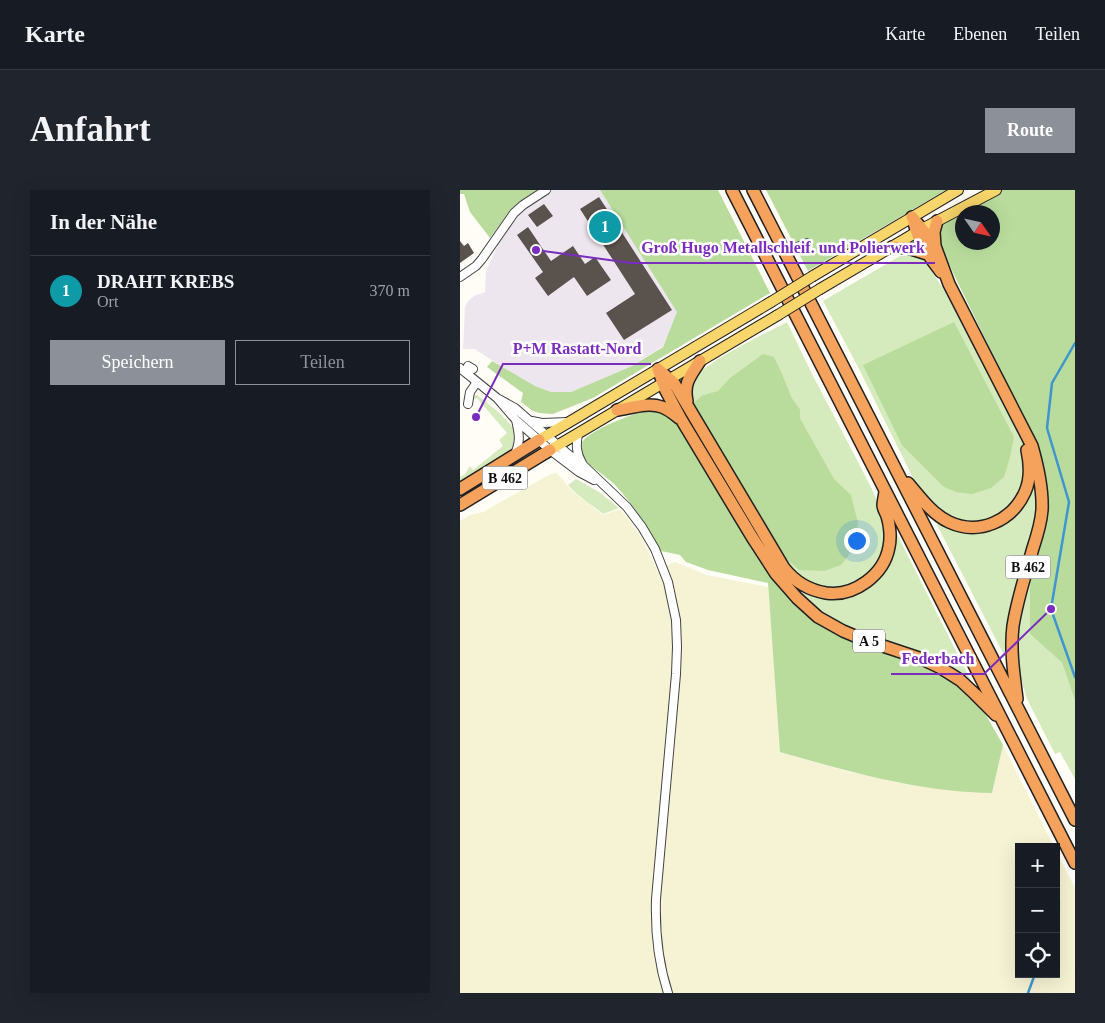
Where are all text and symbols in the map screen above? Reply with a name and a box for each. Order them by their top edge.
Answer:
text: Karte [25,21,85,47]
text: Karte [885,24,925,44]
text: Ebenen [953,24,1007,44]
text: Teilen [1035,24,1080,44]
button: Route [985,108,1075,153]
text: Anfahrt [30,110,151,149]
north arrow [955,205,1000,250]
pin: 1 [589,208,621,246]
text: In der Nähe [50,210,157,234]
callout: Groß Hugo Metallschleif. und Polierwerk [631,232,935,263]
text: Groß Hugo Metallschleif. und Polierwerk [641,239,925,257]
text: DRAHT KREBS [97,271,234,292]
text: 1 [62,282,70,299]
text: 370 m [370,282,410,299]
text: Ort [97,293,118,310]
callout: P+M Rastatt-Nord [503,333,651,364]
button: Speichern [50,340,225,385]
button: Teilen [235,340,410,385]
text: P+M Rastatt-Nord [513,340,641,357]
road number: B 462 [482,466,528,490]
your location [844,528,870,554]
road number: B 462 [1006,556,1050,578]
road number: A 5 [853,630,885,652]
callout: Federbach [891,643,984,674]
text: Federbach [902,650,975,667]
map controls [1015,843,1060,978]
button: + [1015,843,1060,888]
button: − [1015,888,1060,933]
button: locate [1015,933,1060,978]

